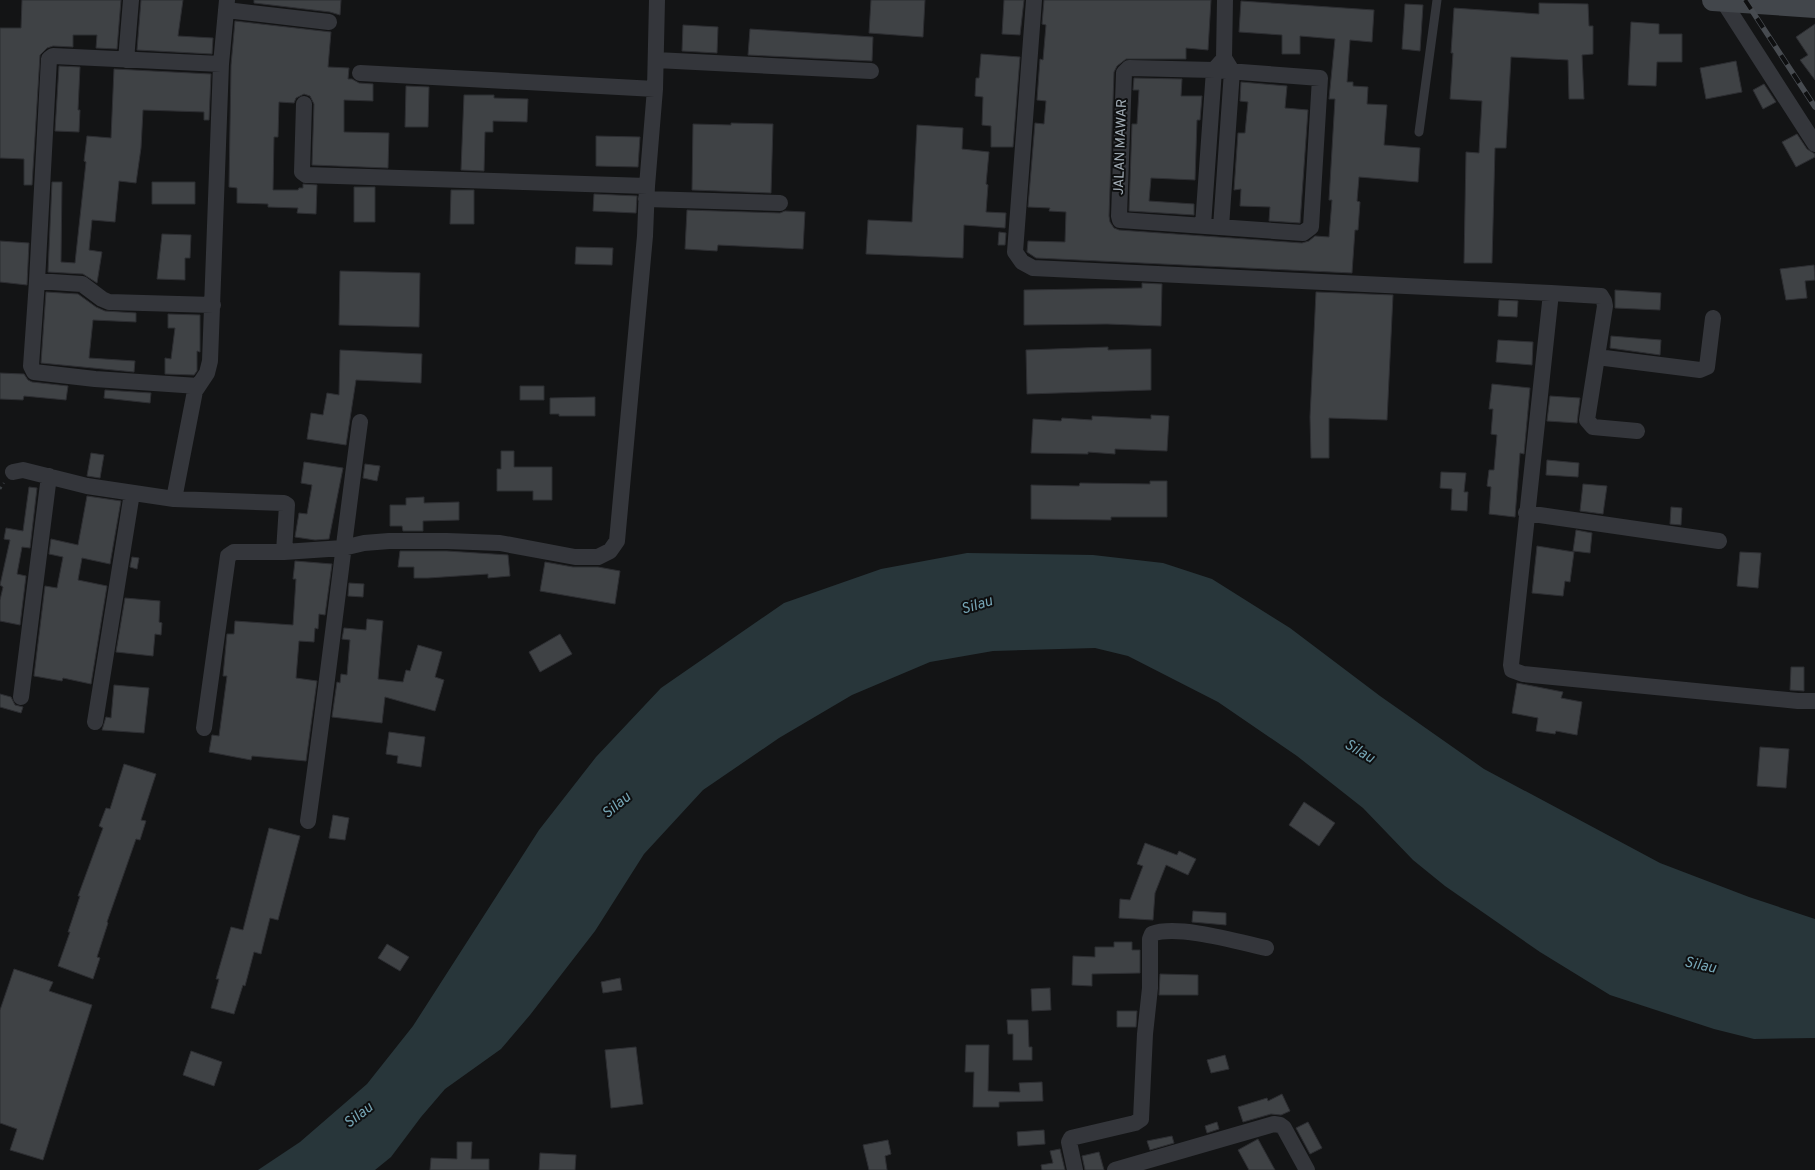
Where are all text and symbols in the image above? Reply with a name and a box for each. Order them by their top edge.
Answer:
street label: JALAN MAWAR [1111,99,1131,195]
water label: Silau [959,592,996,620]
water label: Silau [1340,736,1378,769]
water label: Silau [599,788,636,824]
water label: Silau [1682,953,1718,979]
water label: Silau [341,1098,378,1133]

